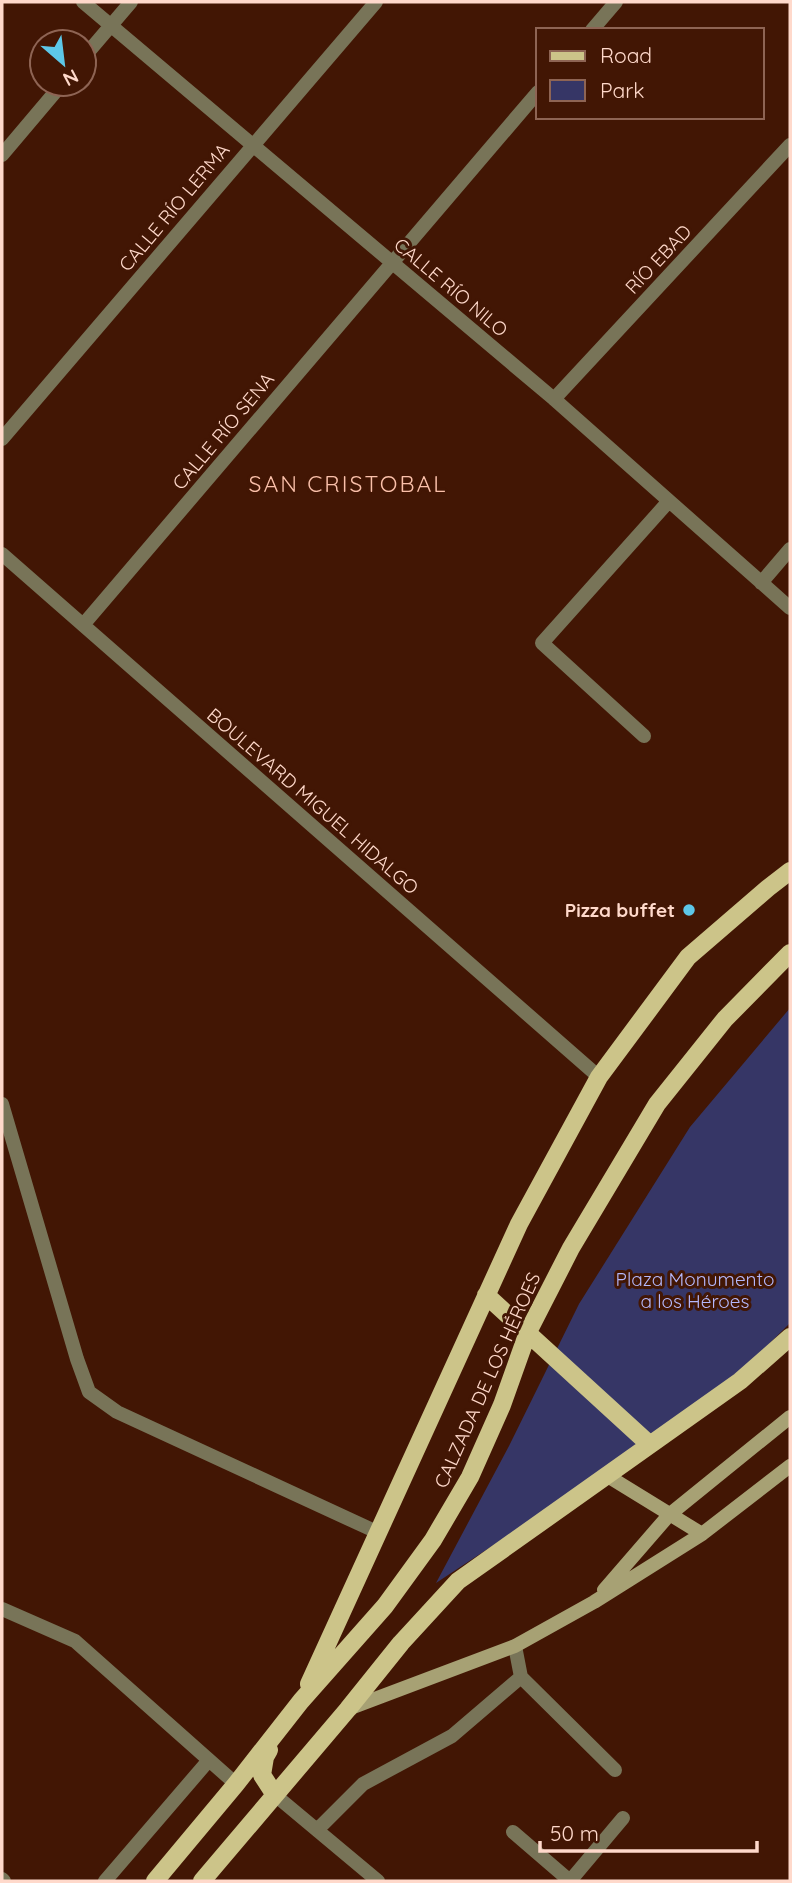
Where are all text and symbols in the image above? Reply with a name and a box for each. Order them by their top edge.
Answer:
north arrow [28,28,98,98]
legend [536,28,764,119]
text: Road [600,42,652,68]
text: N [59,64,83,92]
text: Park [600,77,644,103]
street label: CALLE RÍO LERMA [113,138,235,276]
street label: RÍO EBAD [620,219,696,299]
street label: CALLE RÍO NILO [389,232,513,342]
street label: CALLE RÍO SENA [167,367,279,495]
district label: SAN CRISTOBAL [248,469,448,498]
street label: BOULEVARD MIGUEL HIDALGO [202,703,424,899]
place label: Pizza buffet [565,898,675,922]
marker: Pizza buffet [681,902,697,918]
park label: Plaza Monumento a los Héroes [616,1267,774,1313]
street label: CALZADA DE LOS HÉROES [429,1269,545,1491]
scale bar [540,1810,757,1854]
text: 50 m [550,1820,599,1846]

